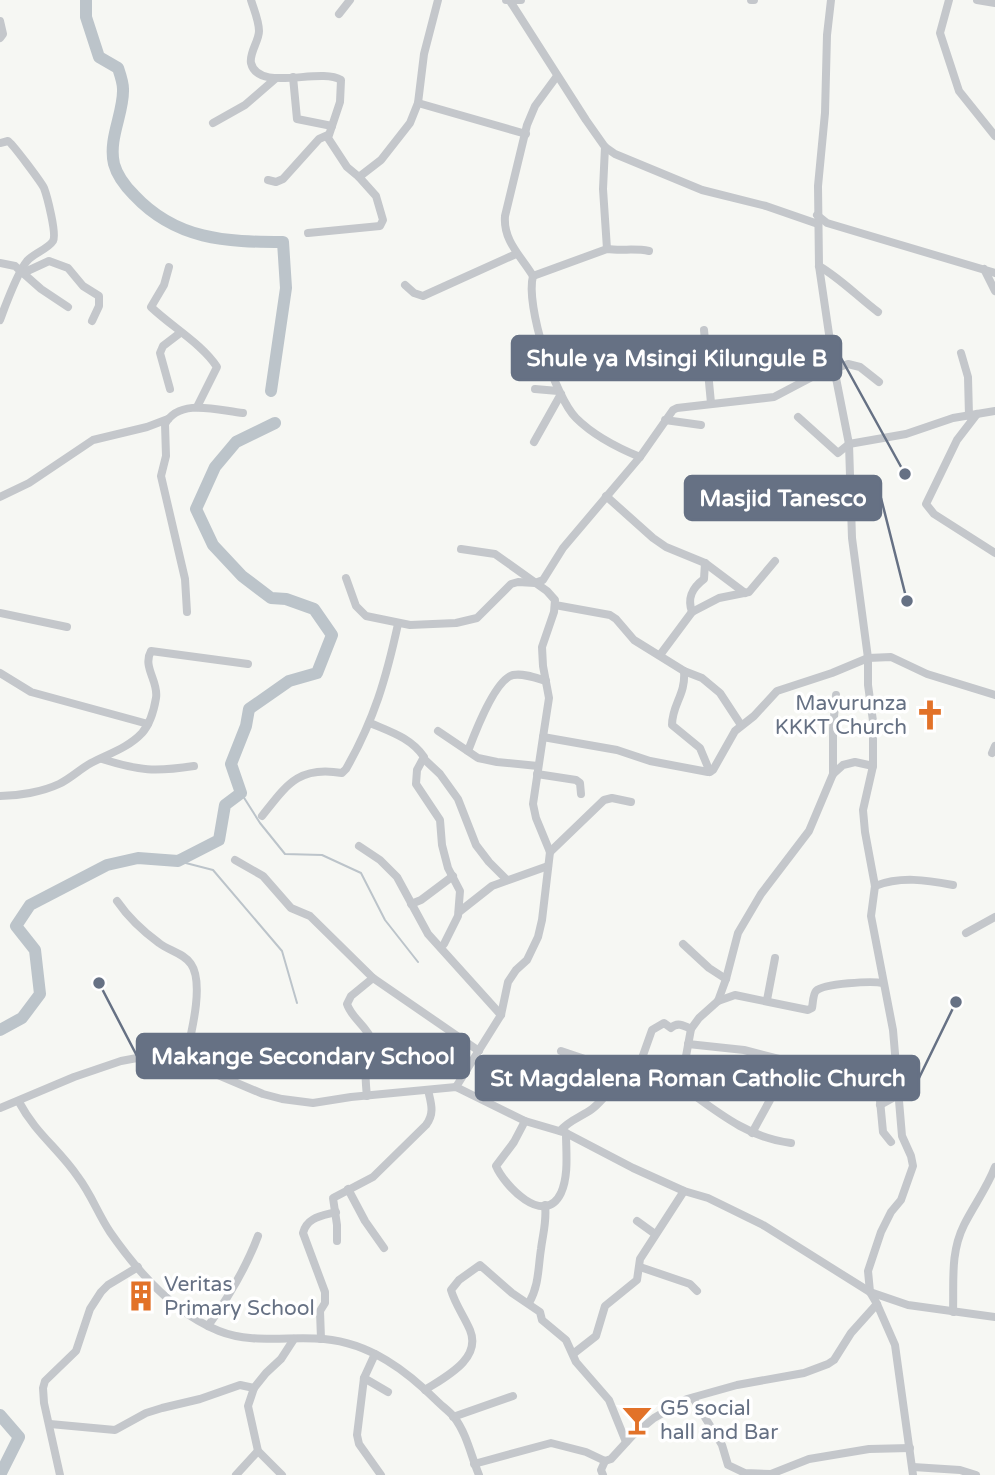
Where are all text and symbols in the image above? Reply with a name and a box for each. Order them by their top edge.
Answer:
callout: Shule ya Msingi Kilungule B [512,336,841,380]
text: Shule ya Msingi Kilungule B [527,345,827,373]
callout: Masjid Tanesco [685,476,881,520]
text: Masjid Tanesco [699,485,867,513]
place label: Mavurunza KKKT Church [775,691,907,740]
church icon: Mavurunza KKKT Church [913,698,947,732]
callout: Makange Secondary School [137,1034,469,1078]
text: Makange Secondary School [151,1043,455,1071]
callout: St Magdalena Roman Catholic Church [476,1056,919,1100]
text: St Magdalena Roman Catholic Church [490,1065,906,1093]
place label: Veritas Primary School [164,1272,315,1321]
building icon: Veritas Primary School [124,1279,158,1313]
place label: G5 social hall and Bar [660,1396,778,1445]
bar icon: G5 social hall and Bar [620,1403,654,1437]

